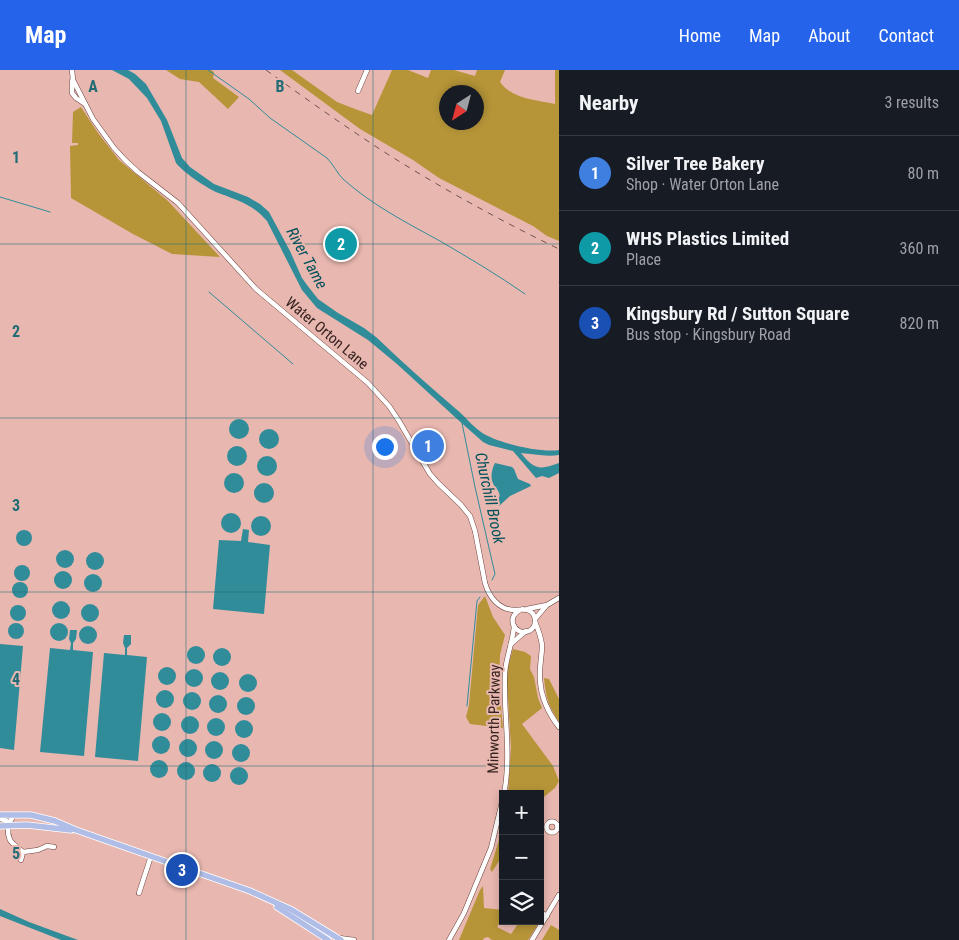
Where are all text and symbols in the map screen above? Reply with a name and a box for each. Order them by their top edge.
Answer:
text: Map [25,21,66,49]
text: Home [679,25,721,46]
text: Map [749,25,780,46]
text: About [808,25,850,46]
text: Contact [878,25,934,46]
text: A [88,77,98,96]
text: B [276,77,285,96]
north arrow [439,85,484,130]
text: Nearby [579,91,638,115]
text: 3 results [884,93,939,112]
text: 1 [12,148,20,167]
text: Silver Tree Bakery [626,152,764,175]
text: 1 [591,164,599,183]
text: 80 m [907,164,939,183]
text: Shop · Water Orton Lane [626,175,779,194]
water label: River Tame [282,224,332,292]
pin: 2 [325,225,357,263]
text: WHS Plastics Limited [626,227,789,250]
text: 2 [591,239,599,258]
text: 360 m [900,239,939,258]
text: Place [626,250,661,269]
street label: Water Orton Lane [282,293,372,373]
text: Kingsbury Rd / Sutton Square [626,302,849,325]
text: 3 [591,314,599,333]
text: 820 m [900,314,939,333]
text: 2 [12,322,20,341]
text: Bus stop · Kingsbury Road [626,325,791,344]
pin: 1 [412,427,444,465]
your location [372,434,398,460]
water label: Churchill Brook [471,451,509,546]
text: 3 [12,496,20,515]
street label: Minworth Parkway [484,664,504,774]
text: 4 [12,670,20,689]
map controls [499,790,544,925]
button: + [499,790,544,835]
button: − [499,835,544,880]
text: 5 [12,844,20,863]
pin: 3 [166,851,198,889]
button: layers [499,880,544,925]

